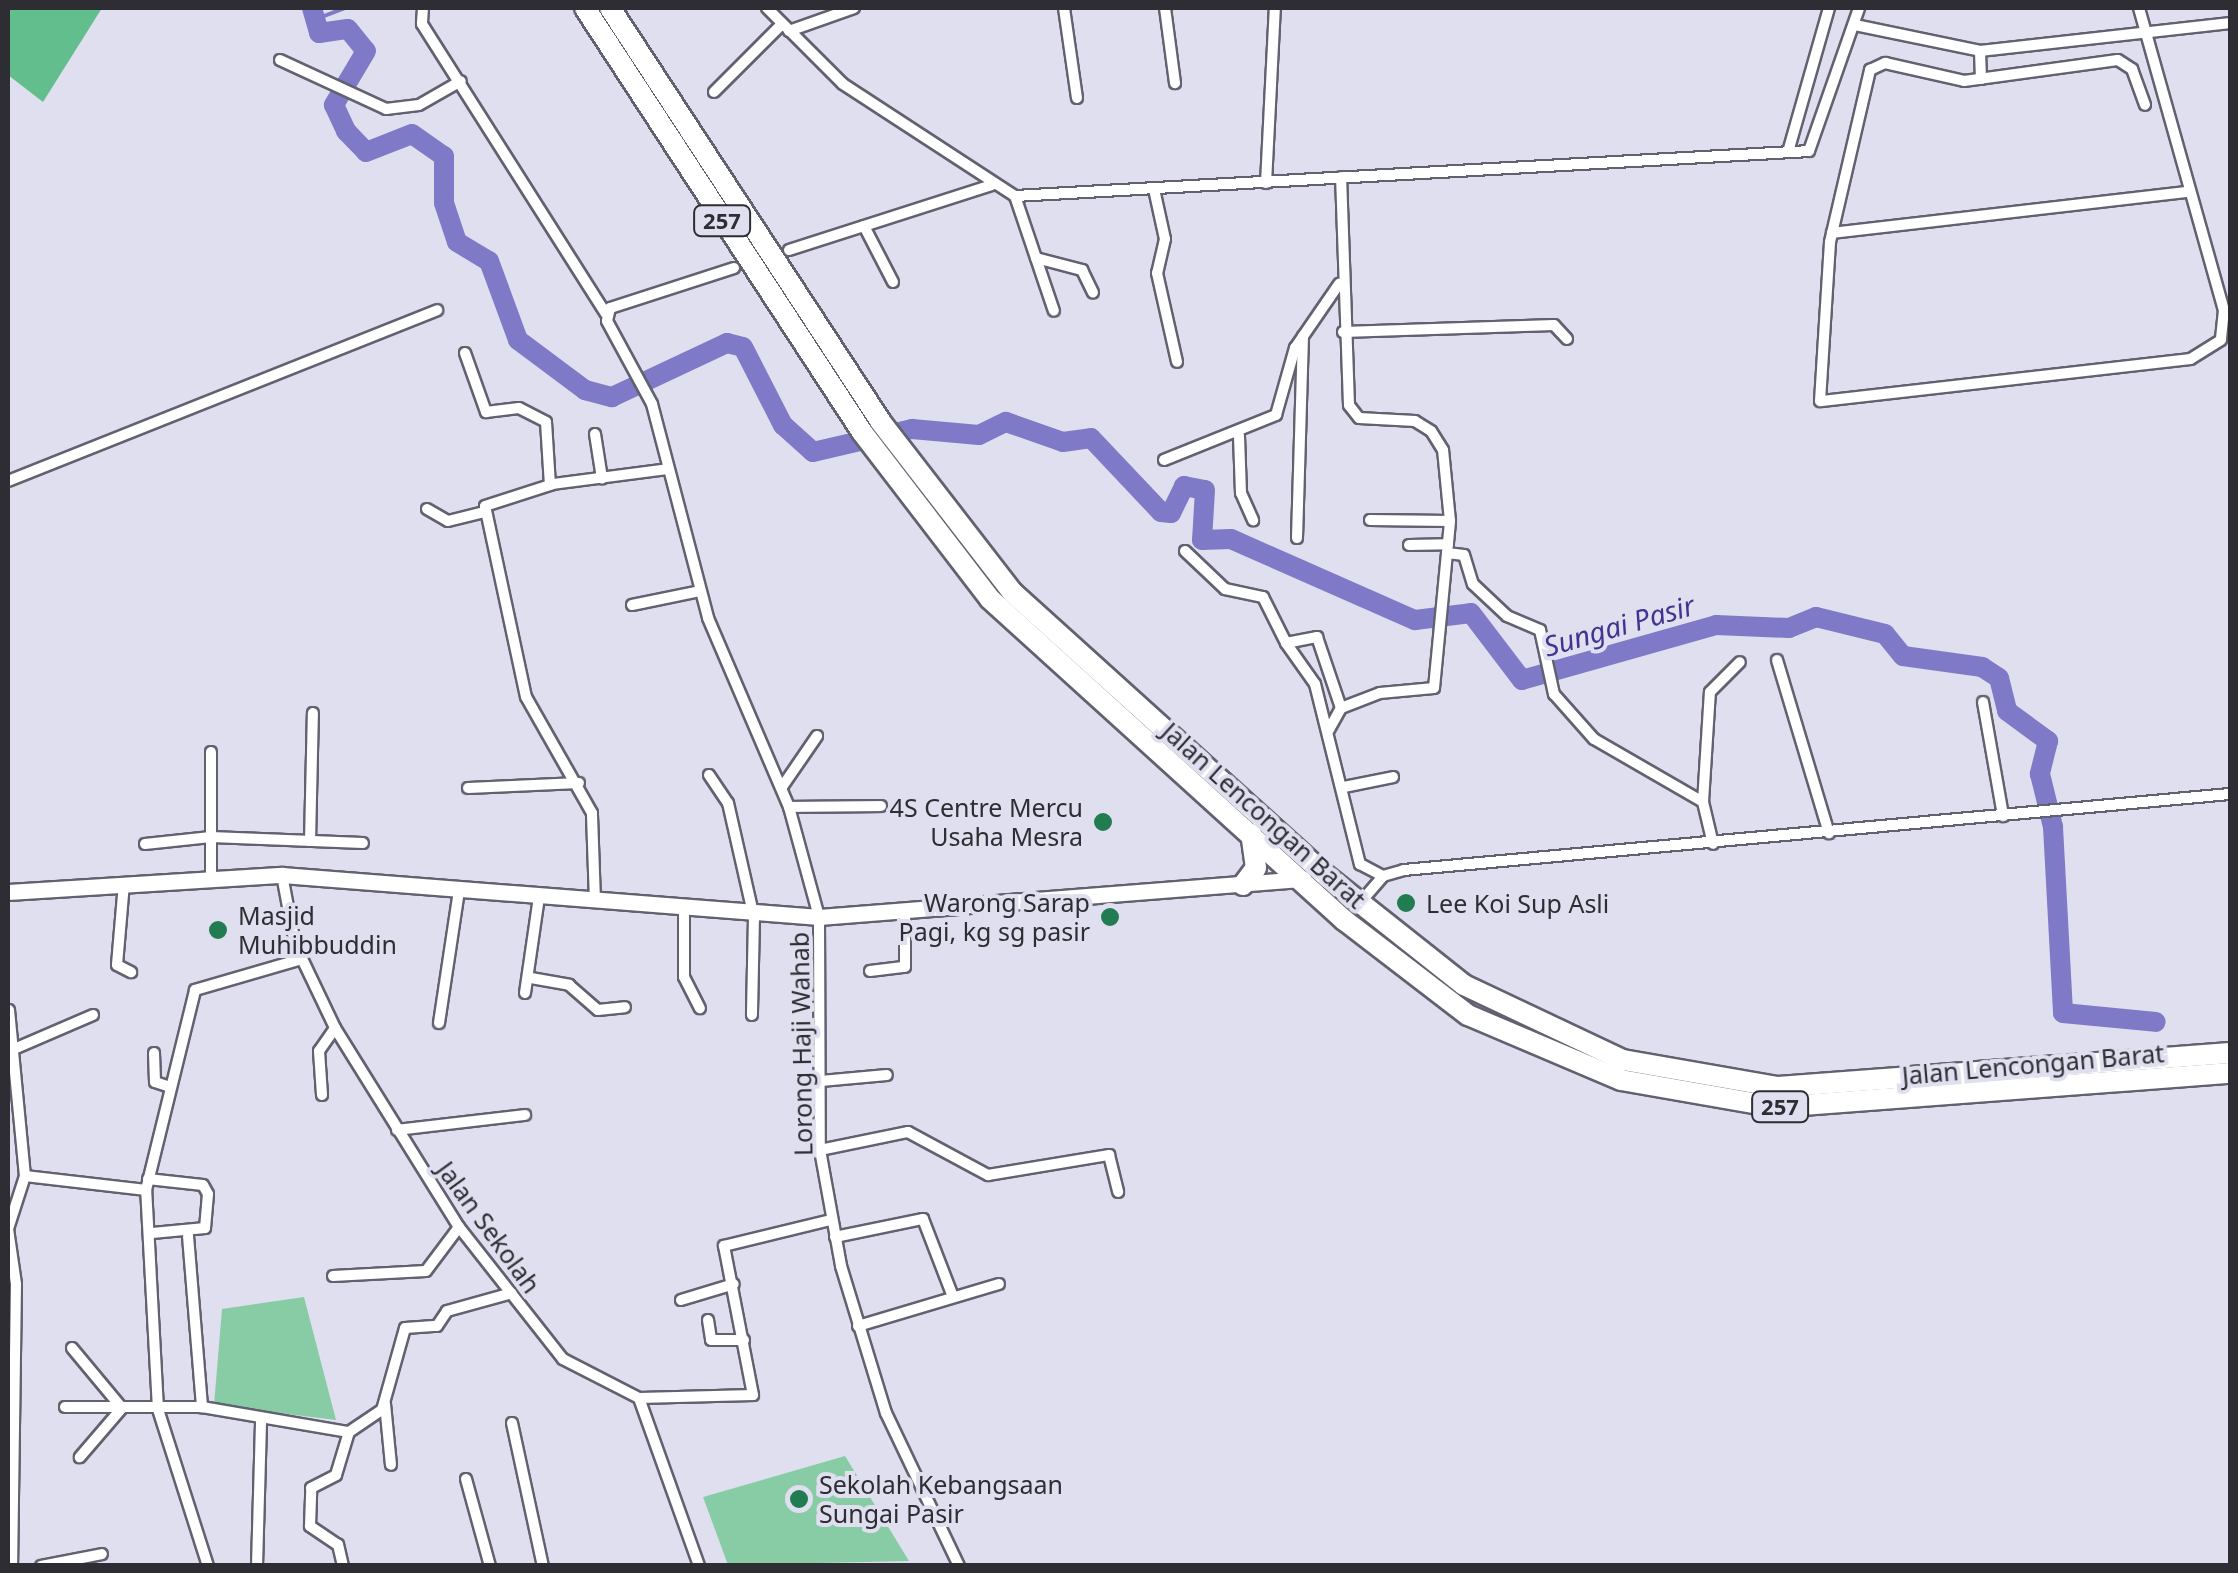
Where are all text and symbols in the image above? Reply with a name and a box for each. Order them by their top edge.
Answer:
road number: 257 [692,204,752,238]
water label: Sungai Pasir [1540,587,1698,663]
street label: Jalan Lencongan Barat [1156,716,1372,914]
place label: 4S Centre Mercu Usaha Mesra [890,793,1083,852]
marker: 4S Centre Mercu Usaha Mesra [1092,811,1114,833]
place label: Warong Sarap Pagi, kg sg pasir [899,888,1090,947]
place label: Lee Koi Sup Asli [1426,888,1609,918]
marker: Lee Koi Sup Asli [1395,892,1417,914]
place label: Masjid Muhibbuddin [238,901,397,960]
marker: Warong Sarap Pagi, kg sg pasir [1099,906,1121,928]
marker: Masjid Muhibbuddin [207,919,229,941]
street label: Lorong Haji Wahab [784,932,818,1156]
street label: Jalan Lencongan Barat [1901,1038,2165,1090]
road number: 257 [1750,1090,1810,1124]
street label: Jalan Sekolah [431,1155,547,1299]
place label: Sekolah Kebangsaan Sungai Pasir [819,1470,1063,1529]
marker: Sekolah Kebangsaan Sungai Pasir [788,1488,810,1510]

